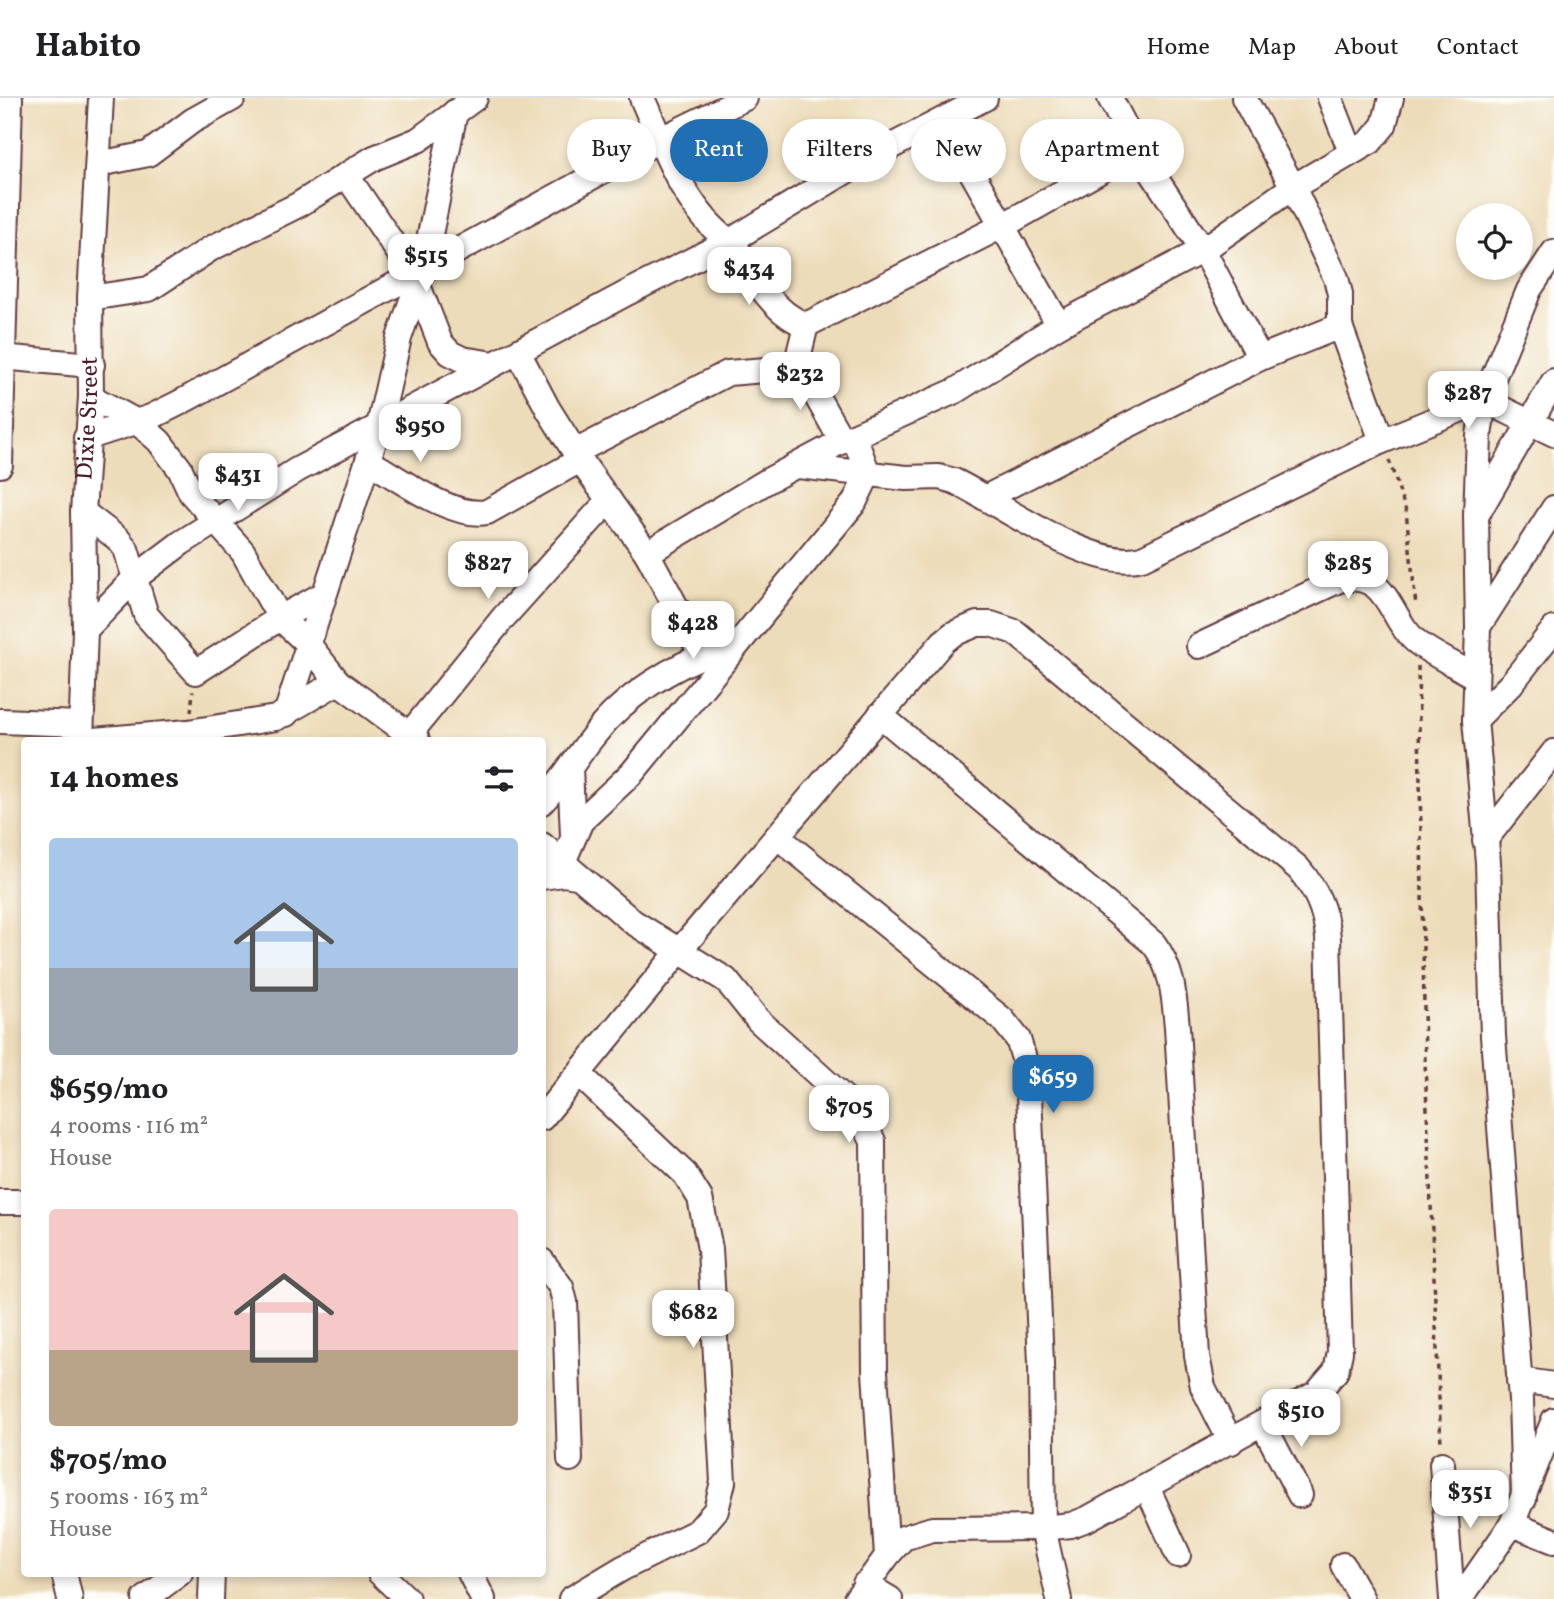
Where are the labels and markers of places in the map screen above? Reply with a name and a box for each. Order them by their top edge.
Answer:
pin: $515 [385,234,467,294]
pin: $434 [708,248,790,307]
pin: $232 [759,352,841,412]
pin: $287 [1427,372,1509,431]
pin: $950 [379,404,461,464]
pin: $431 [197,454,279,513]
pin: $827 [447,542,529,601]
pin: $285 [1307,542,1389,601]
pin: $428 [652,602,734,661]
pin: $659 [1012,1056,1094,1115]
pin: $705 [808,1086,890,1145]
pin: $682 [652,1290,734,1350]
pin: $510 [1260,1390,1342,1449]
pin: $351 [1429,1470,1511,1530]

